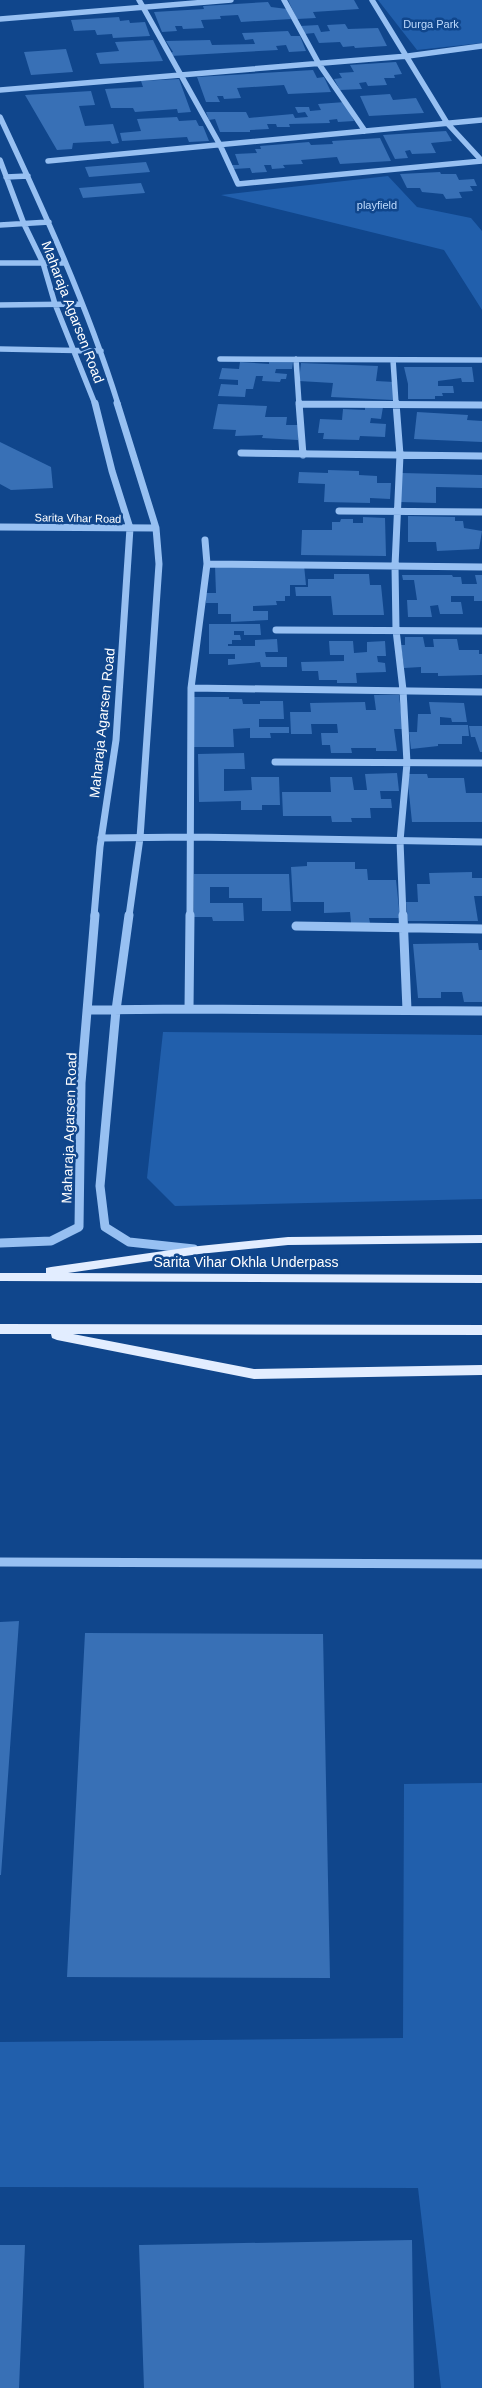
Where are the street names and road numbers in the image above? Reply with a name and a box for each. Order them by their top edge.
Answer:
street label: Maharaja Agarsen Road [38,239,108,385]
street label: Sarita Vihar Road [35,511,121,525]
street label: Maharaja Agarsen Road [86,647,118,799]
street label: Maharaja Agarsen Road [58,1052,80,1204]
street label: Sarita Vihar Okhla Underpass [154,1254,338,1270]

